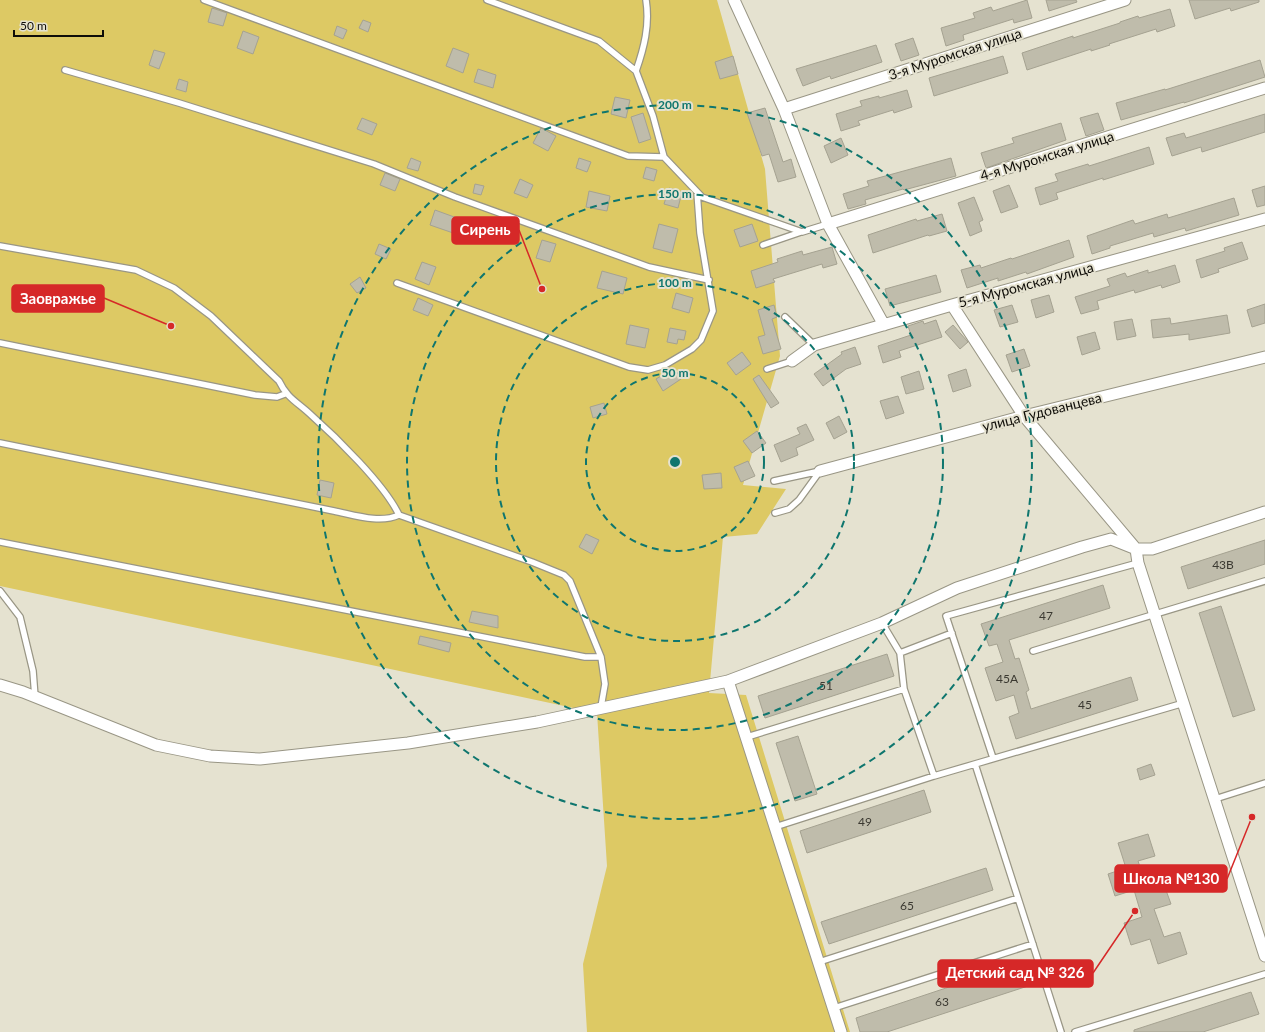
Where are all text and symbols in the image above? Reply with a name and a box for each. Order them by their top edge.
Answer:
scale bar [14,12,103,38]
text: 50 m [20,18,47,33]
street label: 3-я Муромская улица [886,24,1024,83]
text: 200 m [658,97,692,112]
street label: 4-я Муромская улица [978,127,1116,184]
text: 150 m [658,186,692,201]
callout: Сирень [452,217,519,244]
text: Сирень [460,220,511,238]
street label: 5-я Муромская улица [956,258,1095,311]
text: 100 m [658,275,692,290]
callout: Заовражье [12,285,104,312]
text: Заовражье [20,289,96,307]
text: 50 m [662,365,688,380]
street label: улица Гудованцева [980,388,1103,435]
centre of rings [668,455,682,469]
house number: 43В [1212,557,1234,572]
house number: 47 [1039,608,1053,623]
house number: 45А [996,671,1019,686]
house number: 51 [819,678,833,693]
house number: 45 [1078,697,1092,712]
house number: 49 [858,814,872,829]
callout: Школа №130 [1115,865,1227,892]
text: Школа №130 [1123,869,1220,887]
house number: 65 [900,898,914,913]
callout: Детский сад № 326 [938,960,1093,987]
text: Детский сад № 326 [945,963,1085,981]
house number: 63 [935,994,949,1009]

